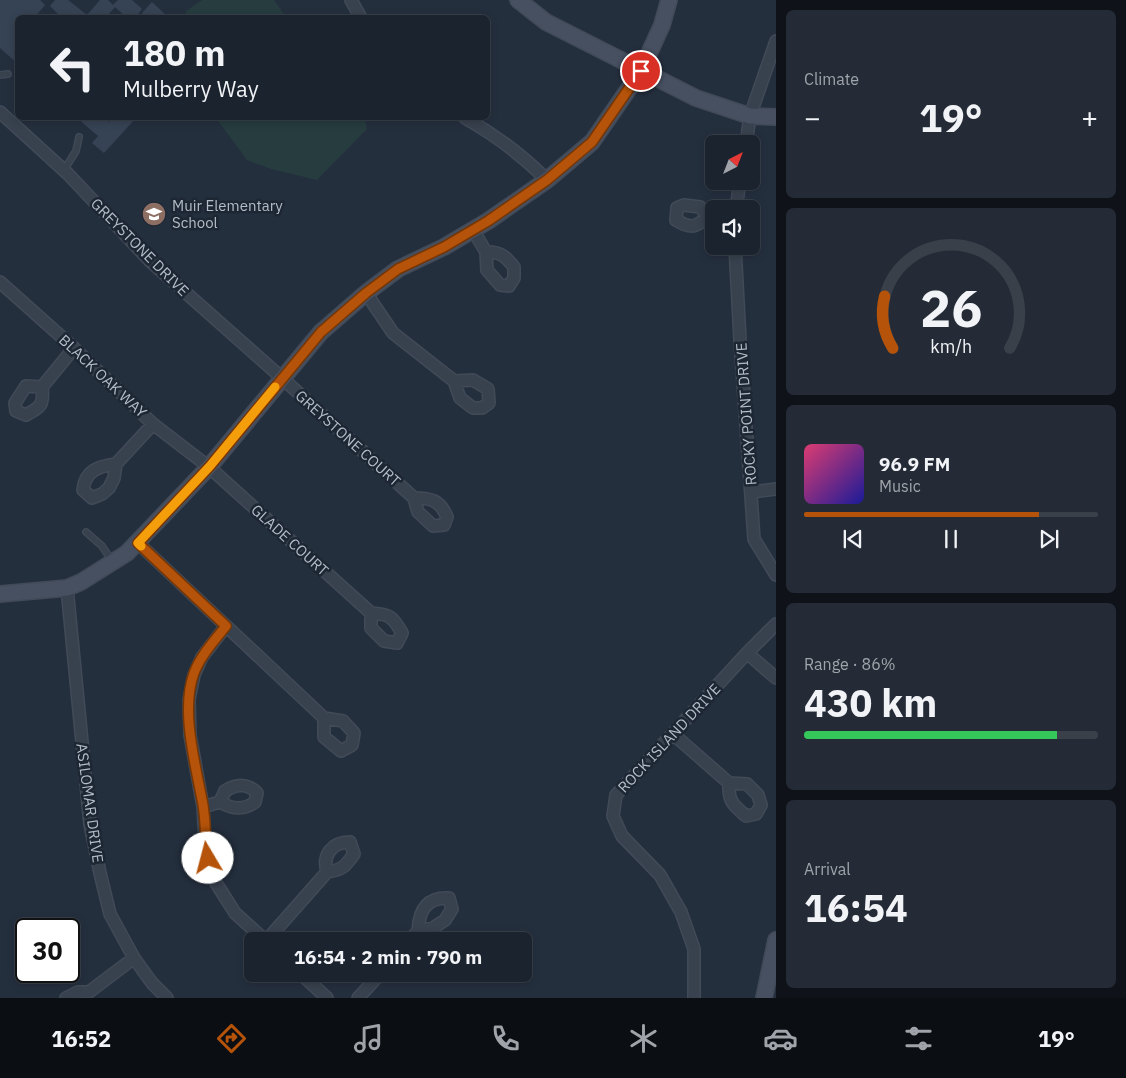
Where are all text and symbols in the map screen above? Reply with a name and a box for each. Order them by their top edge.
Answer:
text: 180 m [123,30,226,76]
icon: left [40,35,105,100]
pin [620,50,662,92]
icon: arrive [627,57,655,85]
text: Climate [804,69,859,89]
text: Mulberry Way [123,74,259,103]
text: 19° [919,93,983,142]
text: − [804,99,821,136]
text: + [1081,99,1098,136]
north arrow [705,135,760,190]
map controls [705,135,760,255]
street label: GREYSTONE DRIVE [87,194,193,300]
place label: Muir Elementary School [172,196,283,232]
button: sound [705,200,760,255]
school or university icon: Muir Elementary School [141,201,167,227]
text: 26 [920,274,982,341]
street label: BLACK OAK WAY [55,330,151,422]
text: km/h [930,335,972,358]
street label: ROCKY POINT DRIVE [732,342,760,486]
street label: GREYSTONE COURT [291,386,405,491]
text: 96.9 FM [879,452,950,476]
text: Music [879,476,921,496]
street label: GLADE COURT [247,500,333,580]
icon: previous [839,525,867,553]
icon: pause [937,525,965,553]
icon: next [1035,525,1063,553]
text: Range · 86% [804,654,896,674]
text: 430 km [804,678,937,727]
street label: ROCK ISLAND DRIVE [614,679,724,797]
street label: ASILOMAR DRIVE [72,742,108,864]
position arrow [181,831,233,883]
text: Arrival [804,859,851,879]
text: 16:54 [804,883,908,932]
speed limit sign: 30 [15,918,80,983]
text: 16:54 · 2 min · 790 m [294,945,482,969]
icon: directions [214,1021,249,1056]
icon: music [351,1021,386,1056]
icon: phone [488,1021,523,1056]
icon: climate [626,1021,661,1056]
icon: car [763,1021,798,1056]
icon: filters [901,1021,936,1056]
text: 16:52 [51,1024,111,1053]
text: 19° [1038,1024,1075,1053]

